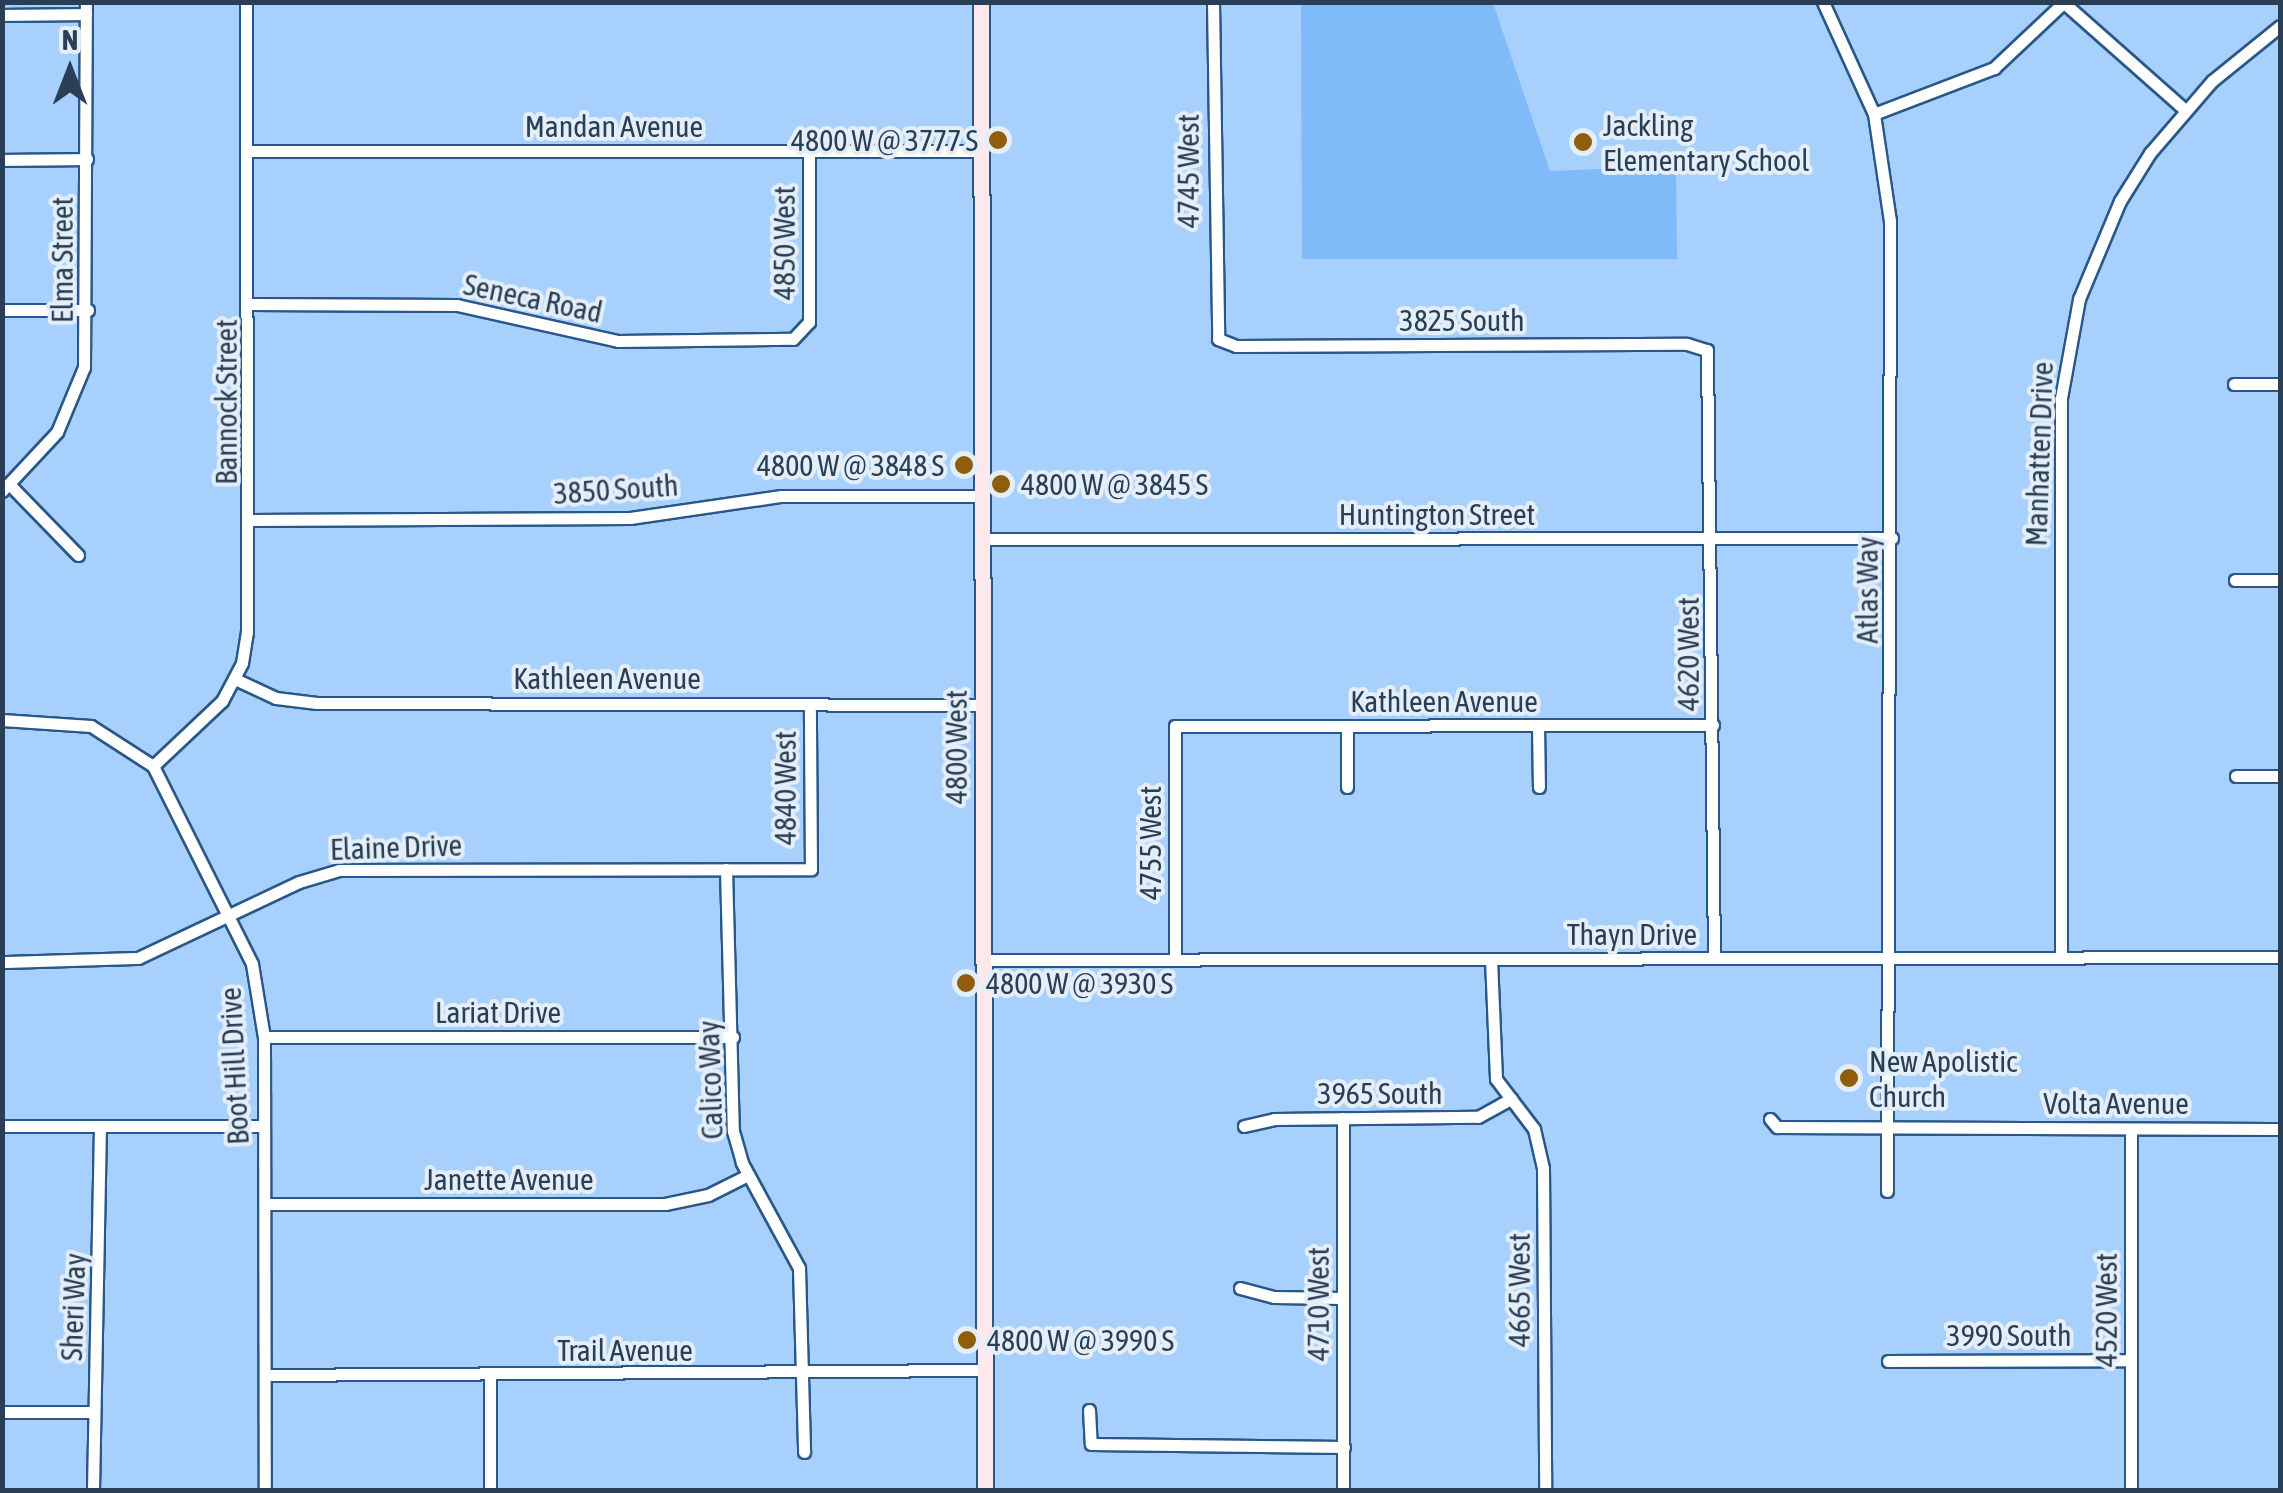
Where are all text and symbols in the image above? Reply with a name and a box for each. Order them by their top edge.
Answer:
north arrow [20,20,120,120]
text: N [62,24,78,56]
place label: Jackling Elementary School [1603,107,1809,178]
street label: Mandan Avenue [525,108,703,144]
street label: 4745 West [1170,114,1206,228]
place label: 4800 W @ 3777 S [791,122,978,158]
marker: 4800 W @ 3777 S [987,129,1009,151]
marker: Jackling Elementary School [1572,131,1594,153]
street label: 4850 West [766,186,802,300]
street label: Elma Street [44,197,80,323]
street label: Seneca Road [460,266,606,330]
street label: 3825 South [1400,302,1524,338]
street label: Bannock Street [208,319,244,485]
street label: Manhatten Drive [2018,361,2060,547]
place label: 4800 W @ 3848 S [757,447,944,483]
marker: 4800 W @ 3848 S [953,454,975,476]
place label: 4800 W @ 3845 S [1021,466,1208,502]
street label: 3850 South [552,467,680,511]
marker: 4800 W @ 3845 S [990,473,1012,495]
street label: Huntington Street [1339,496,1535,532]
street label: Atlas Way [1849,536,1885,644]
street label: 4620 West [1670,597,1706,711]
street label: Kathleen Avenue [513,660,701,696]
street label: Kathleen Avenue [1350,683,1538,719]
street label: 4800 West [938,690,974,804]
street label: 4840 West [767,731,803,845]
street label: 4755 West [1132,786,1168,900]
street label: Elaine Drive [329,827,463,867]
street label: Thayn Drive [1567,916,1697,952]
place label: 4800 W @ 3930 S [986,965,1173,1001]
marker: 4800 W @ 3930 S [955,972,977,994]
street label: Boot Hill Drive [212,986,256,1146]
street label: Lariat Drive [435,994,561,1030]
street label: Calico Way [690,1020,730,1140]
place label: New Apolistic Church [1869,1043,2017,1114]
marker: New Apolistic Church [1838,1067,1860,1089]
street label: 3965 South [1318,1075,1442,1111]
street label: Volta Avenue [2043,1085,2189,1121]
street label: Janette Avenue [424,1161,594,1197]
street label: 4665 West [1501,1233,1537,1347]
street label: 4710 West [1300,1247,1336,1361]
street label: Sheri Way [53,1253,93,1361]
street label: 4520 West [2088,1253,2124,1367]
street label: 3990 South [1947,1317,2071,1353]
place label: 4800 W @ 3990 S [987,1322,1174,1358]
marker: 4800 W @ 3990 S [956,1329,978,1351]
street label: Trail Avenue [557,1332,693,1368]

